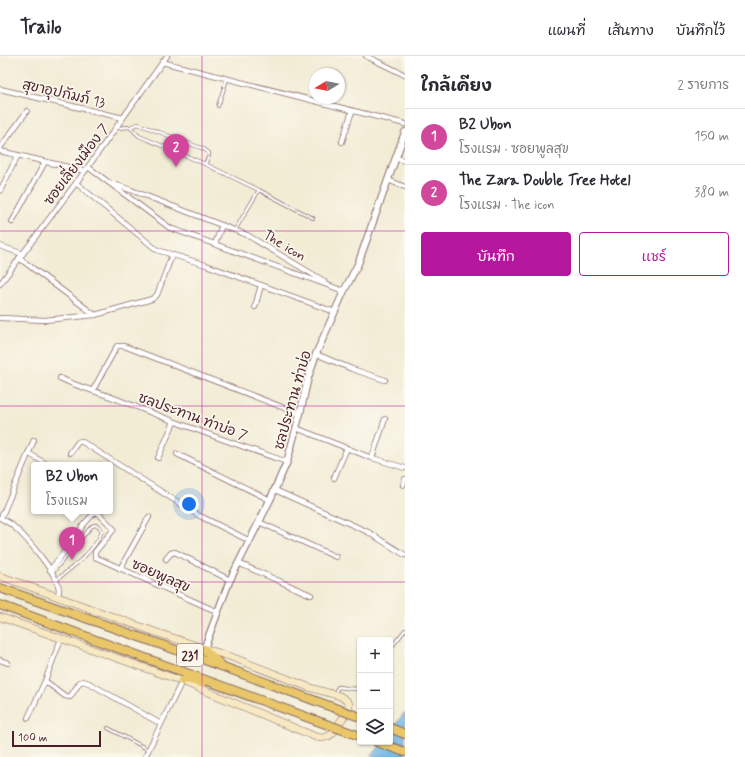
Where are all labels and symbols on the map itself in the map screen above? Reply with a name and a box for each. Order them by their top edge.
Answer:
north arrow [309,68,345,104]
street label: สุขาอุปกัมภ์ 13 [21,75,107,112]
street label: ซอยเลี่ยงเมือง 7 [36,117,114,209]
pin: 2 [163,134,189,167]
street label: The icon [260,226,309,266]
street label: ชลประทาน ท่าบ่อ [270,348,316,452]
street label: ชลประทาน ท่าบ่อ 7 [135,389,250,445]
your location [179,494,199,514]
pin: 1 [59,527,85,560]
street label: ซอยพูลสุข [128,555,193,597]
road number: 231 [177,644,203,666]
scale bar [12,729,101,748]

